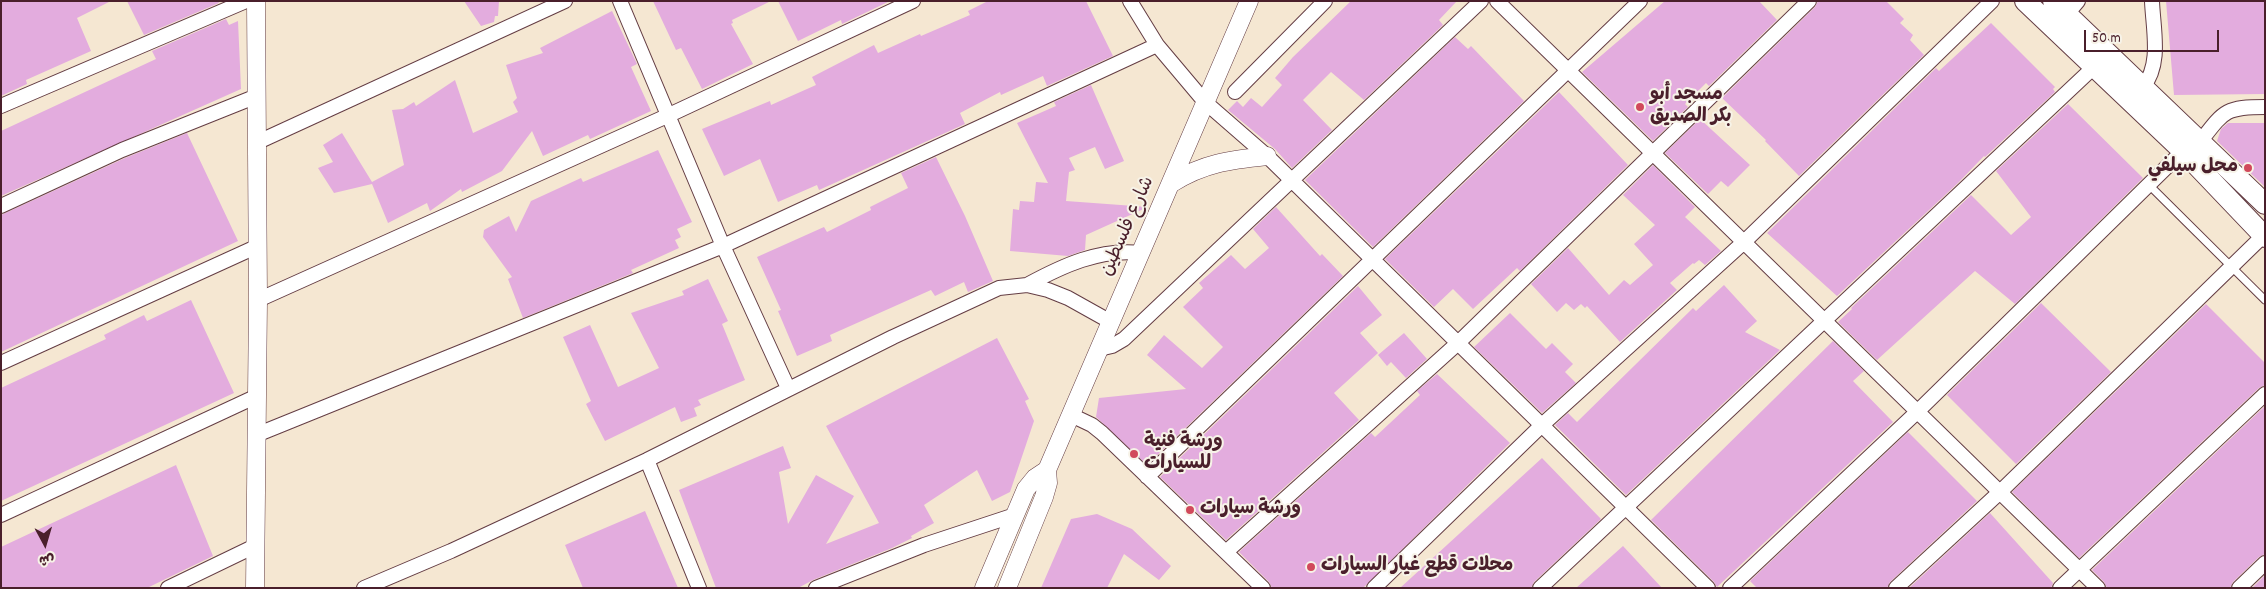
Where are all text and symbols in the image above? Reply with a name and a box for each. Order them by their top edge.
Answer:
scale bar [2086,20,2221,52]
text: 50 m [2092,28,2121,50]
place label: مسجد أبو بكر الصديق [1650,85,1732,129]
marker: مسجد أبو بكر الصديق [1634,101,1646,113]
place label: محل سيلفي [2148,157,2238,179]
marker: محل سيلفي [2242,162,2254,174]
street label: شارع فلسطين [1097,174,1161,280]
place label: ورشة فنية للسيارات [1144,432,1223,476]
marker: ورشة فنية للسيارات [1128,448,1140,460]
place label: ورشة سيارات [1200,499,1301,521]
marker: ورشة سيارات [1184,504,1196,516]
north arrow [20,519,70,569]
text: ش [38,548,55,570]
place label: محلات قطع غيار السيارات [1321,556,1513,578]
marker: محلات قطع غيار السيارات [1305,561,1317,573]

